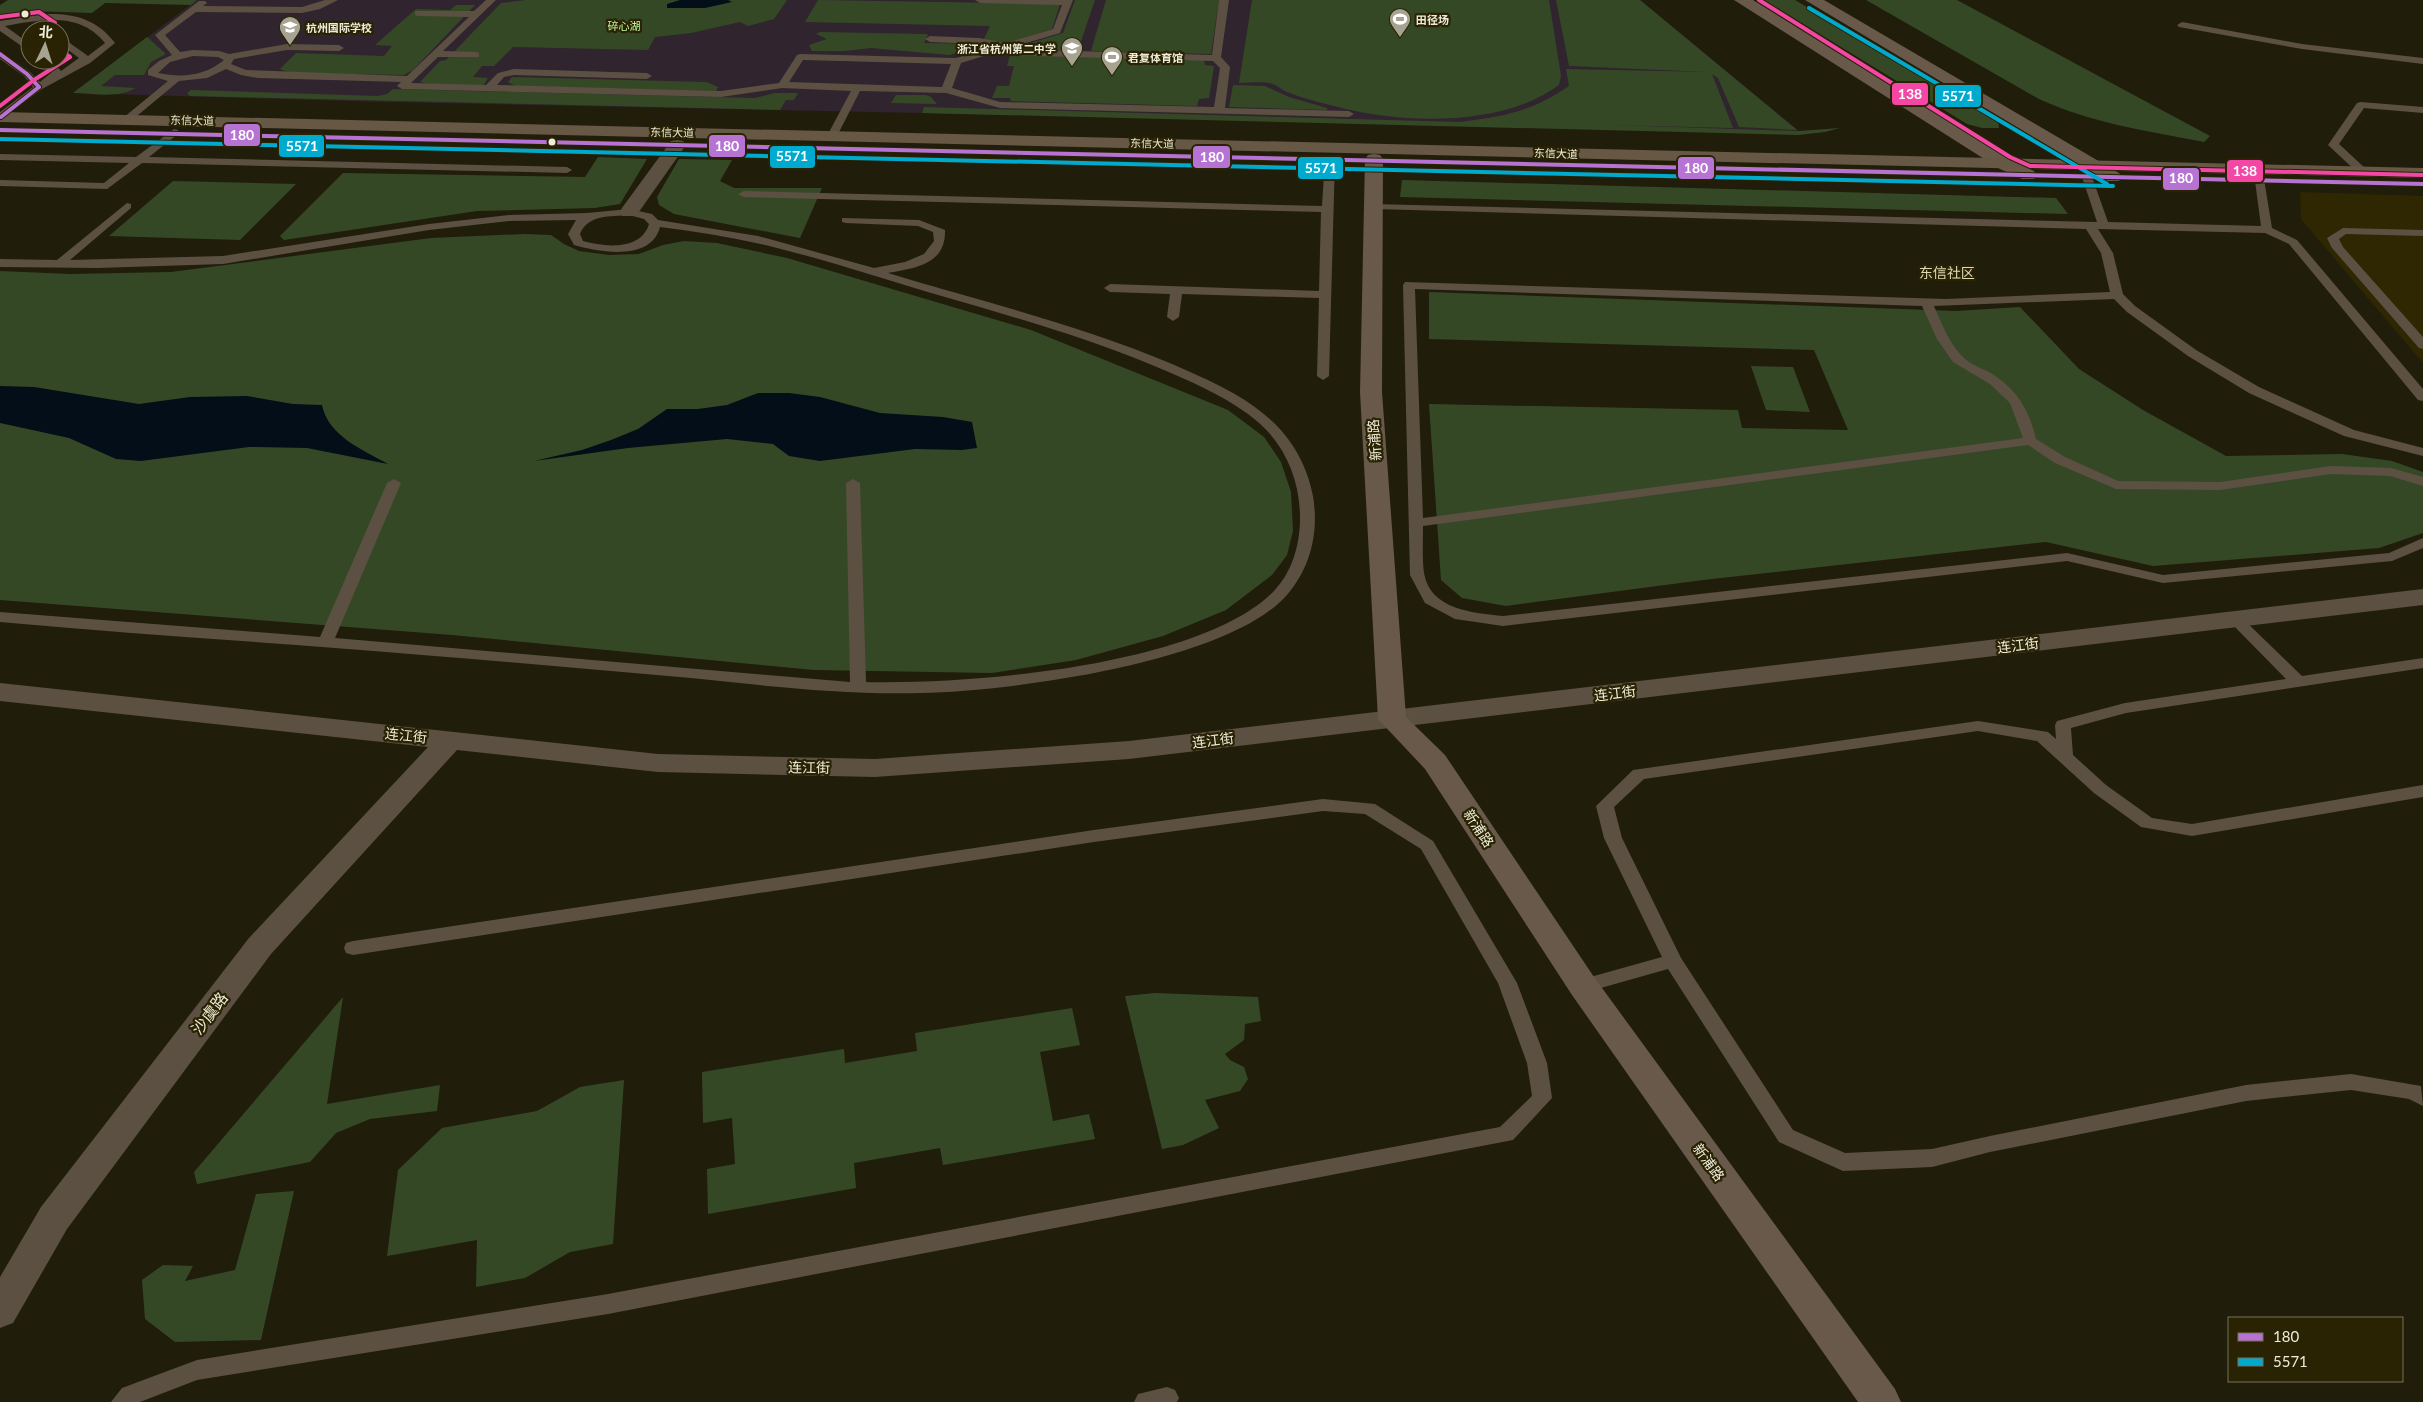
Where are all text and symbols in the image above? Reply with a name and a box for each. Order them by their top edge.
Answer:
sports icon: 田径场 [1388,7,1412,38]
unlabelled marker [20,9,30,19]
place label: 田径场 [1416,13,1449,26]
school or university icon: 杭州国际学校 [278,15,302,46]
park label: 碎心湖 [608,19,641,32]
north arrow [20,20,70,70]
place label: 杭州国际学校 [306,21,372,34]
text: 北 [38,23,54,41]
school or university icon: 浙江省杭州第二中学 [1060,36,1084,67]
place label: 浙江省杭州第二中学 [957,42,1056,55]
sports icon: 君复体育馆 [1100,45,1124,76]
place label: 君复体育馆 [1128,51,1183,64]
line badge: 138 [1891,82,1929,106]
line badge: 5571 [1934,84,1982,108]
text: 138 [1898,85,1922,102]
text: 5571 [1942,87,1974,104]
street label: 东信大道 [170,113,214,127]
line badge: 180 [223,123,261,147]
street label: 东信大道 [650,125,694,139]
text: 180 [230,126,254,143]
line badge: 5571 [278,134,325,158]
line badge: 180 [708,134,746,158]
street label: 东信大道 [1130,136,1174,150]
text: 5571 [286,137,318,154]
unlabelled marker [547,137,557,147]
text: 180 [715,137,739,154]
line badge: 5571 [769,145,816,169]
line badge: 180 [1192,145,1231,169]
street label: 东信大道 [1534,146,1578,160]
text: 5571 [776,147,808,164]
text: 180 [1200,148,1224,165]
line badge: 5571 [1297,156,1344,180]
line badge: 180 [1677,156,1715,180]
text: 5571 [1305,159,1337,176]
text: 180 [1684,159,1708,176]
line badge: 138 [2226,159,2264,183]
text: 138 [2233,162,2257,179]
line badge: 180 [2162,167,2200,191]
text: 180 [2169,169,2193,186]
district label: 东信社区 [1919,264,1975,281]
street label: 新浦路 [1364,418,1384,462]
street label: 连江街 [1996,634,2040,656]
street label: 连江街 [1593,682,1637,704]
street label: 连江街 [384,724,428,746]
street label: 连江街 [1191,729,1235,751]
street label: 连江街 [788,758,830,776]
street label: 新浦路 [1460,806,1498,850]
street label: 沙虞路 [187,988,231,1038]
street label: 新浦路 [1690,1140,1728,1184]
legend [2228,1317,2403,1382]
text: 180 [2273,1327,2299,1345]
text: 5571 [2273,1352,2308,1370]

